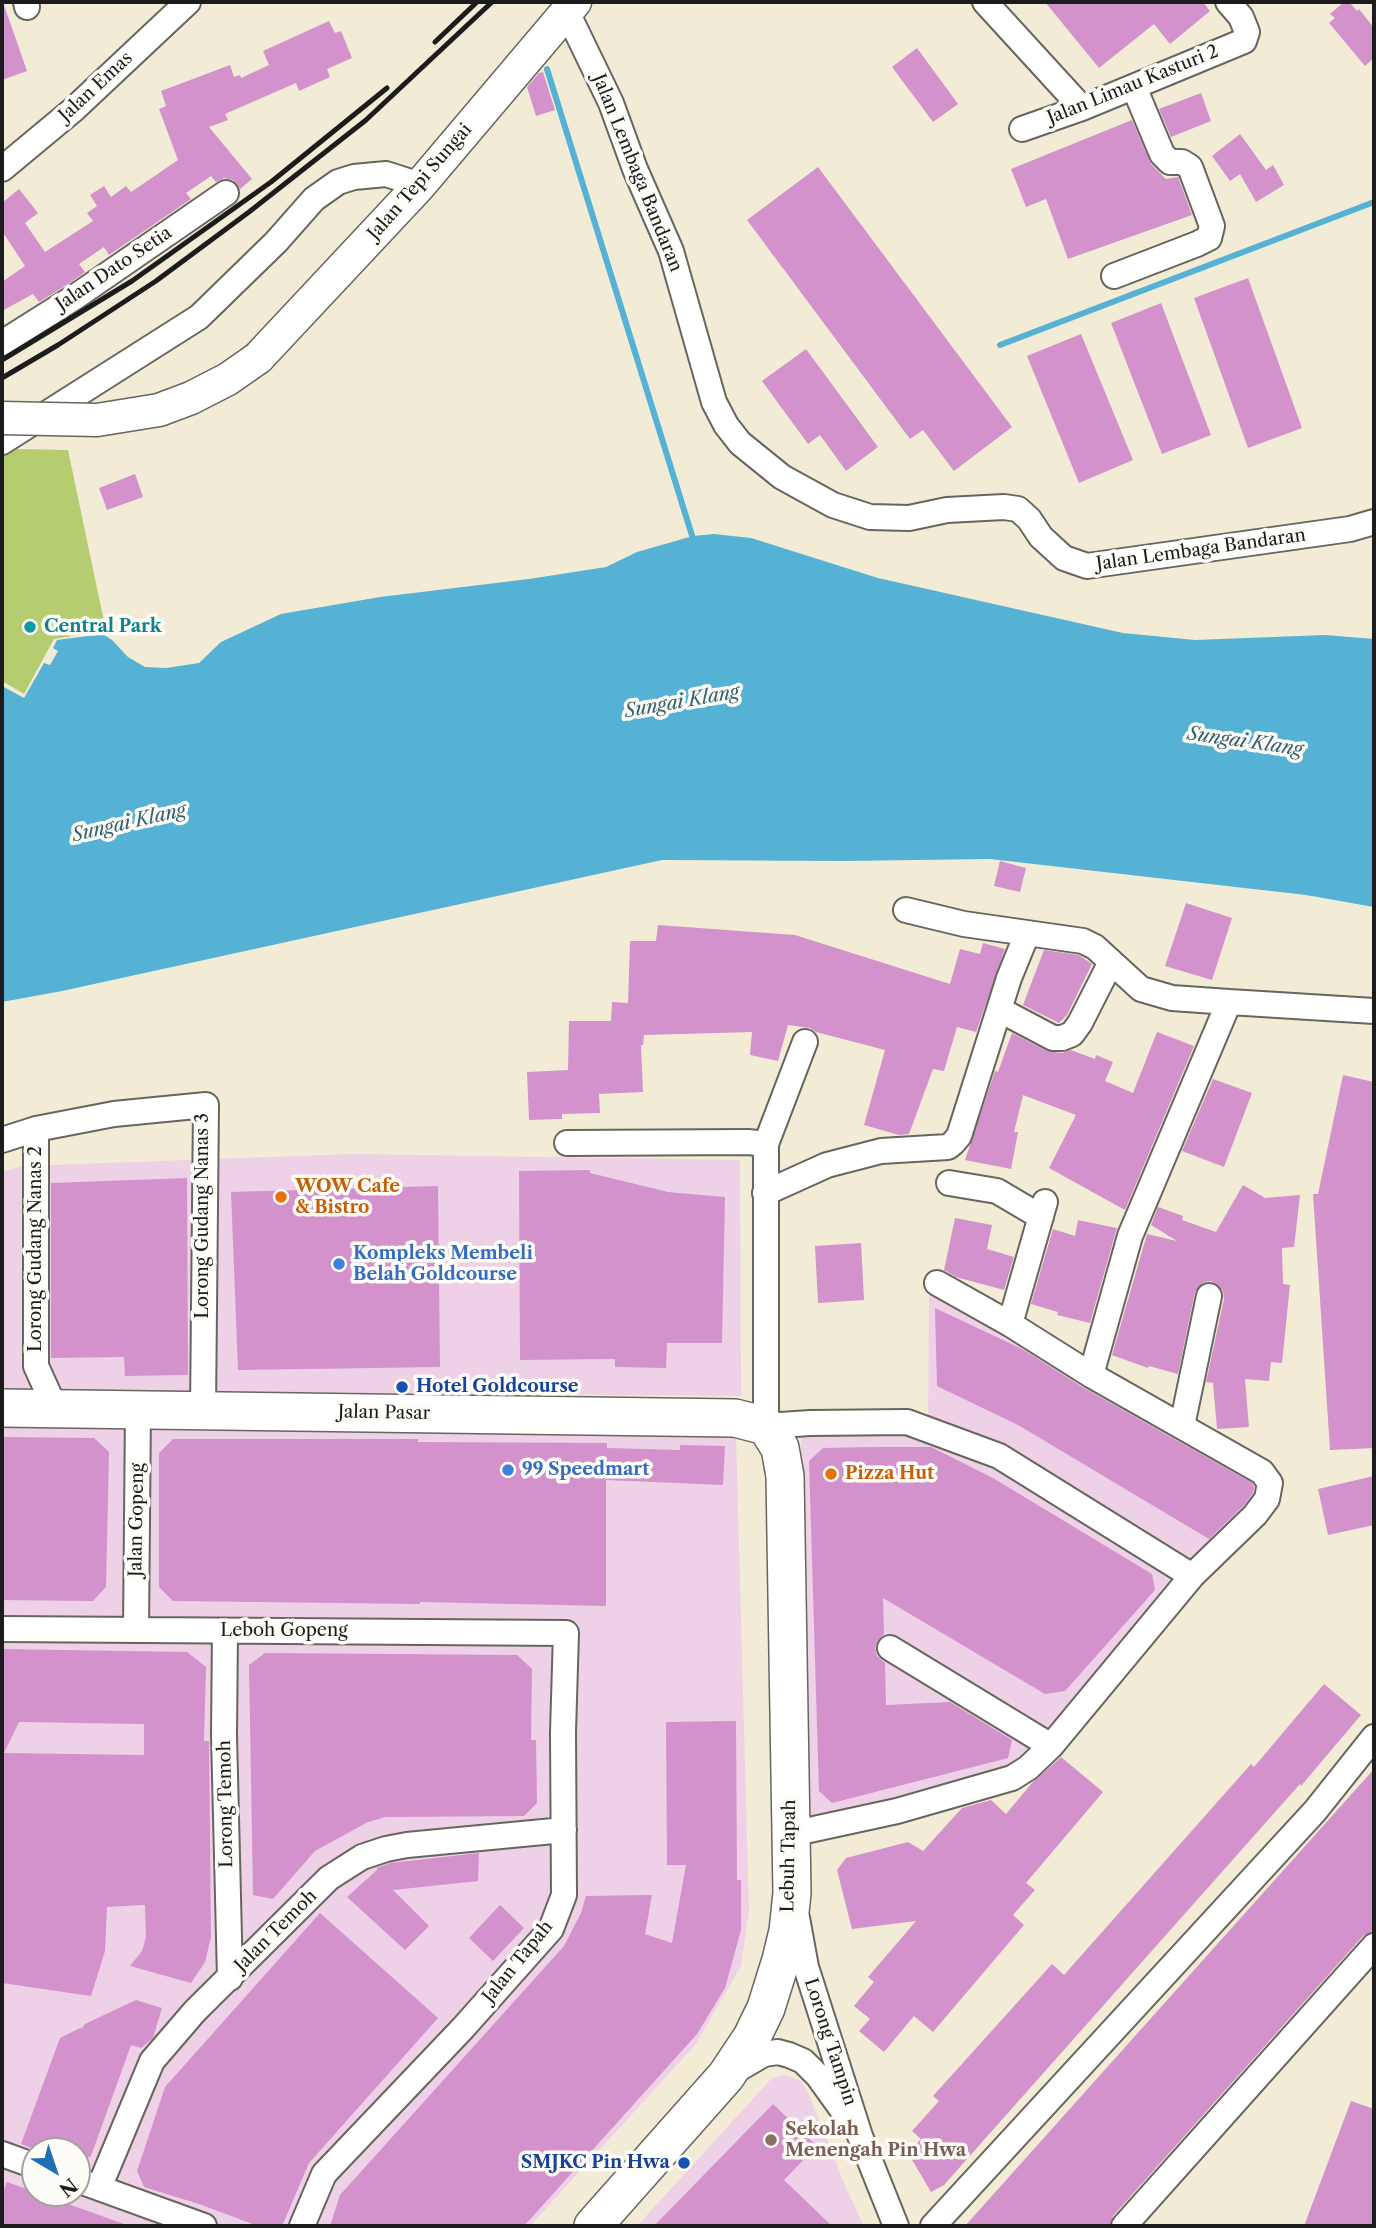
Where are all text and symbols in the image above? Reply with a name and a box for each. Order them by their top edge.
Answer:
street label: Jalan Limau Kasturi 2 [1044,41,1222,129]
street label: Jalan Emas [55,47,137,127]
street label: Jalan Lembaga Bandaran [587,71,687,275]
street label: Jalan Tepi Sungai [364,119,476,245]
street label: Jalan Dato Setia [52,222,176,316]
street label: Jalan Lembaga Bandaran [1095,525,1307,575]
place label: Central Park [44,616,162,638]
marker: Central Park [22,619,38,635]
water label: Sungai Klang [623,681,741,723]
water label: Sungai Klang [1186,723,1304,761]
water label: Sungai Klang [70,799,188,847]
street label: Lorong Gudang Nanas 3 [192,1113,214,1319]
street label: Lorong Gudang Nanas 2 [25,1146,47,1352]
place label: WOW Cafe & Bistro [295,1176,400,1218]
marker: WOW Cafe & Bistro [273,1189,289,1205]
place label: Kompleks Membeli Belah Goldcourse [353,1243,533,1286]
marker: Kompleks Membeli Belah Goldcourse [331,1256,347,1272]
place label: Hotel Goldcourse [416,1376,579,1398]
marker: Hotel Goldcourse [394,1379,410,1395]
street label: Jalan Pasar [338,1401,430,1425]
place label: 99 Speedmart [522,1459,649,1481]
marker: 99 Speedmart [500,1462,516,1478]
street label: Jalan Gopeng [125,1463,149,1577]
place label: Pizza Hut [845,1463,934,1485]
marker: Pizza Hut [823,1466,839,1482]
street label: Leboh Gopeng [220,1620,348,1642]
street label: Lorong Temoh [214,1740,238,1868]
street label: Lebuh Tapah [777,1799,801,1913]
street label: Jalan Temoh [230,1885,322,1977]
street label: Jalan Tapah [478,1916,558,2008]
street label: Lorong Tampin [799,1976,861,2108]
place label: Sekolah Menengah Pin Hwa [785,2119,966,2162]
marker: Sekolah Menengah Pin Hwa [763,2132,779,2148]
north arrow [21,2137,91,2207]
place label: SMJKC Pin Hwa [521,2152,670,2174]
marker: SMJKC Pin Hwa [676,2155,692,2171]
text: N [55,2173,82,2201]

